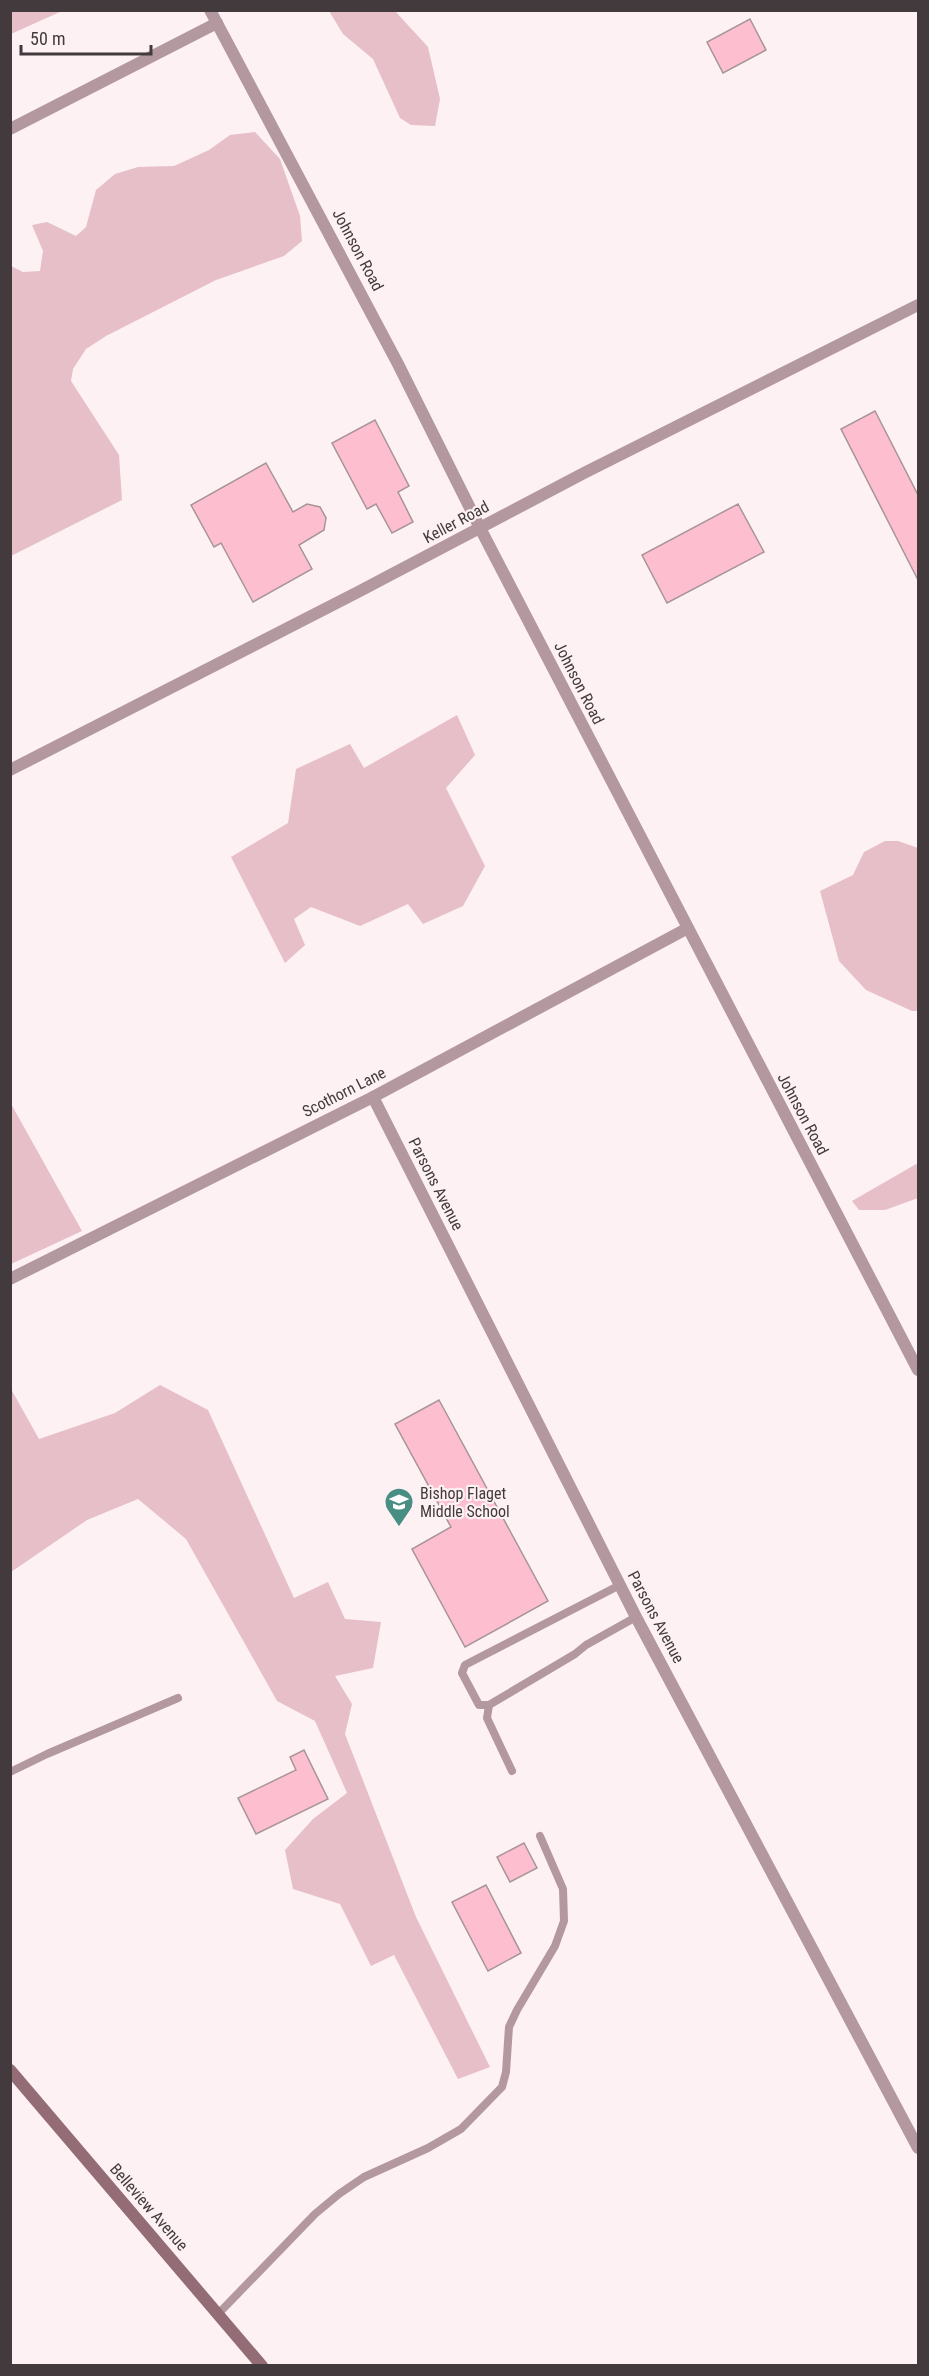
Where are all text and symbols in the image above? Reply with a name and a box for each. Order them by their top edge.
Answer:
scale bar [21,18,152,56]
text: 50 m [30,28,65,49]
street label: Johnson Road [328,206,388,294]
street label: Keller Road [420,497,492,547]
street label: Johnson Road [550,639,608,727]
street label: Scothorn Lane [299,1063,389,1121]
street label: Johnson Road [773,1070,833,1158]
street label: Parsons Avenue [405,1134,467,1234]
place label: Bishop Flaget Middle School [420,1484,510,1521]
school or university icon: Bishop Flaget Middle School [383,1486,415,1528]
street label: Parsons Avenue [624,1568,688,1666]
street label: Belleview Avenue [106,2160,192,2254]

